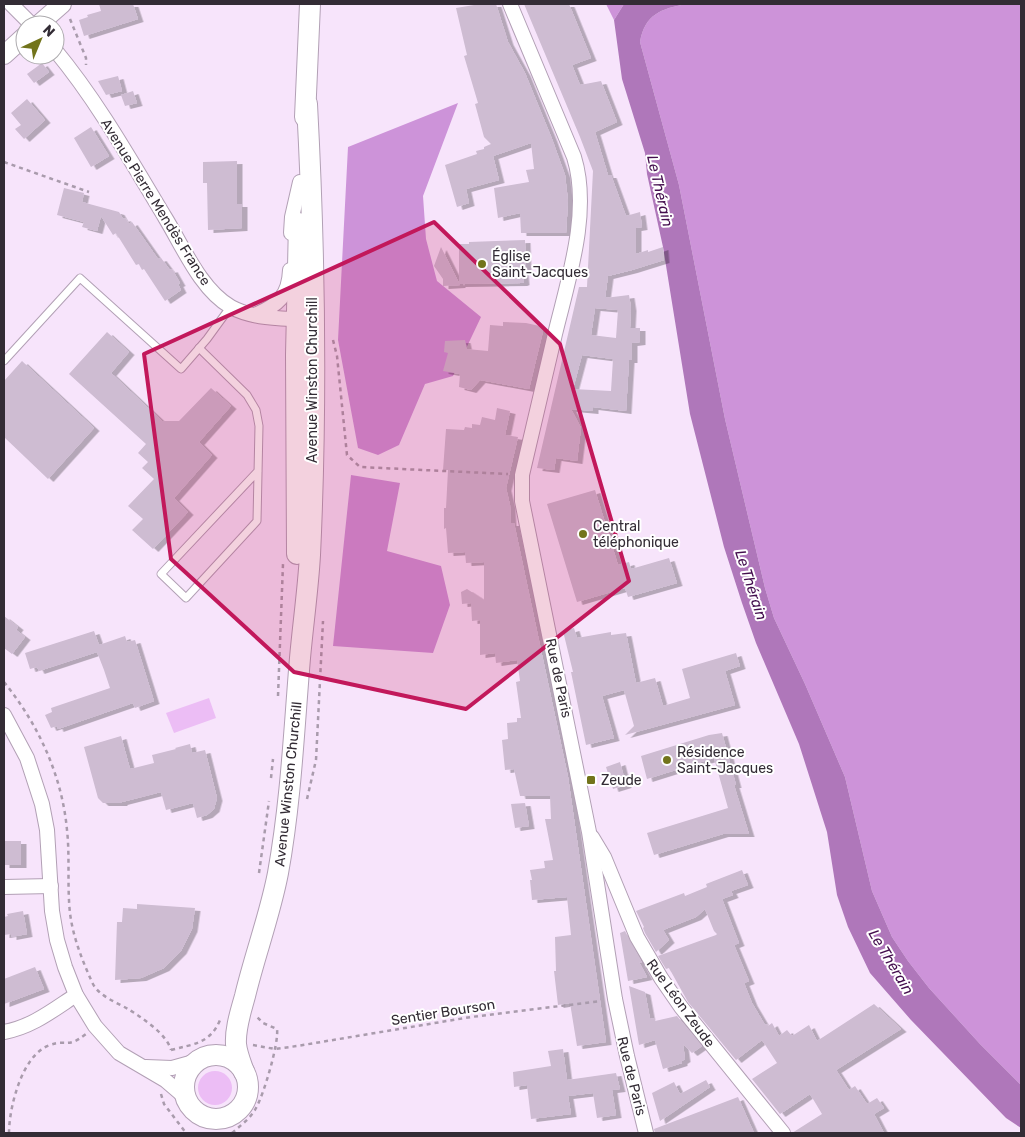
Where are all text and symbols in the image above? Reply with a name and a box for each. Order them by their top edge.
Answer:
north arrow [15,15,65,65]
text: N [39,21,58,41]
street label: Avenue Pierre Mendès France [97,116,214,289]
water label: Le Thérain [643,153,677,229]
place label: Église Saint-Jacques [492,247,588,281]
marker: Église Saint-Jacques [476,258,488,270]
street label: Avenue Winston Churchill [304,297,321,463]
place label: Central téléphonique [593,518,679,551]
marker: Central téléphonique [577,528,589,540]
water label: Le Thérain [731,548,771,622]
street label: Rue de Paris [542,637,575,719]
street label: Avenue Winston Churchill [271,701,306,867]
place label: Résidence Saint-Jacques [677,744,773,777]
marker: Résidence Saint-Jacques [661,754,673,766]
place label: Zeude [601,772,642,789]
marker: Zeude [585,774,597,786]
water label: Le Thérain [865,926,917,998]
street label: Rue Léon Zeude [643,956,718,1051]
street label: Sentier Bourson [390,996,496,1029]
street label: Rue de Paris [613,1035,650,1117]

